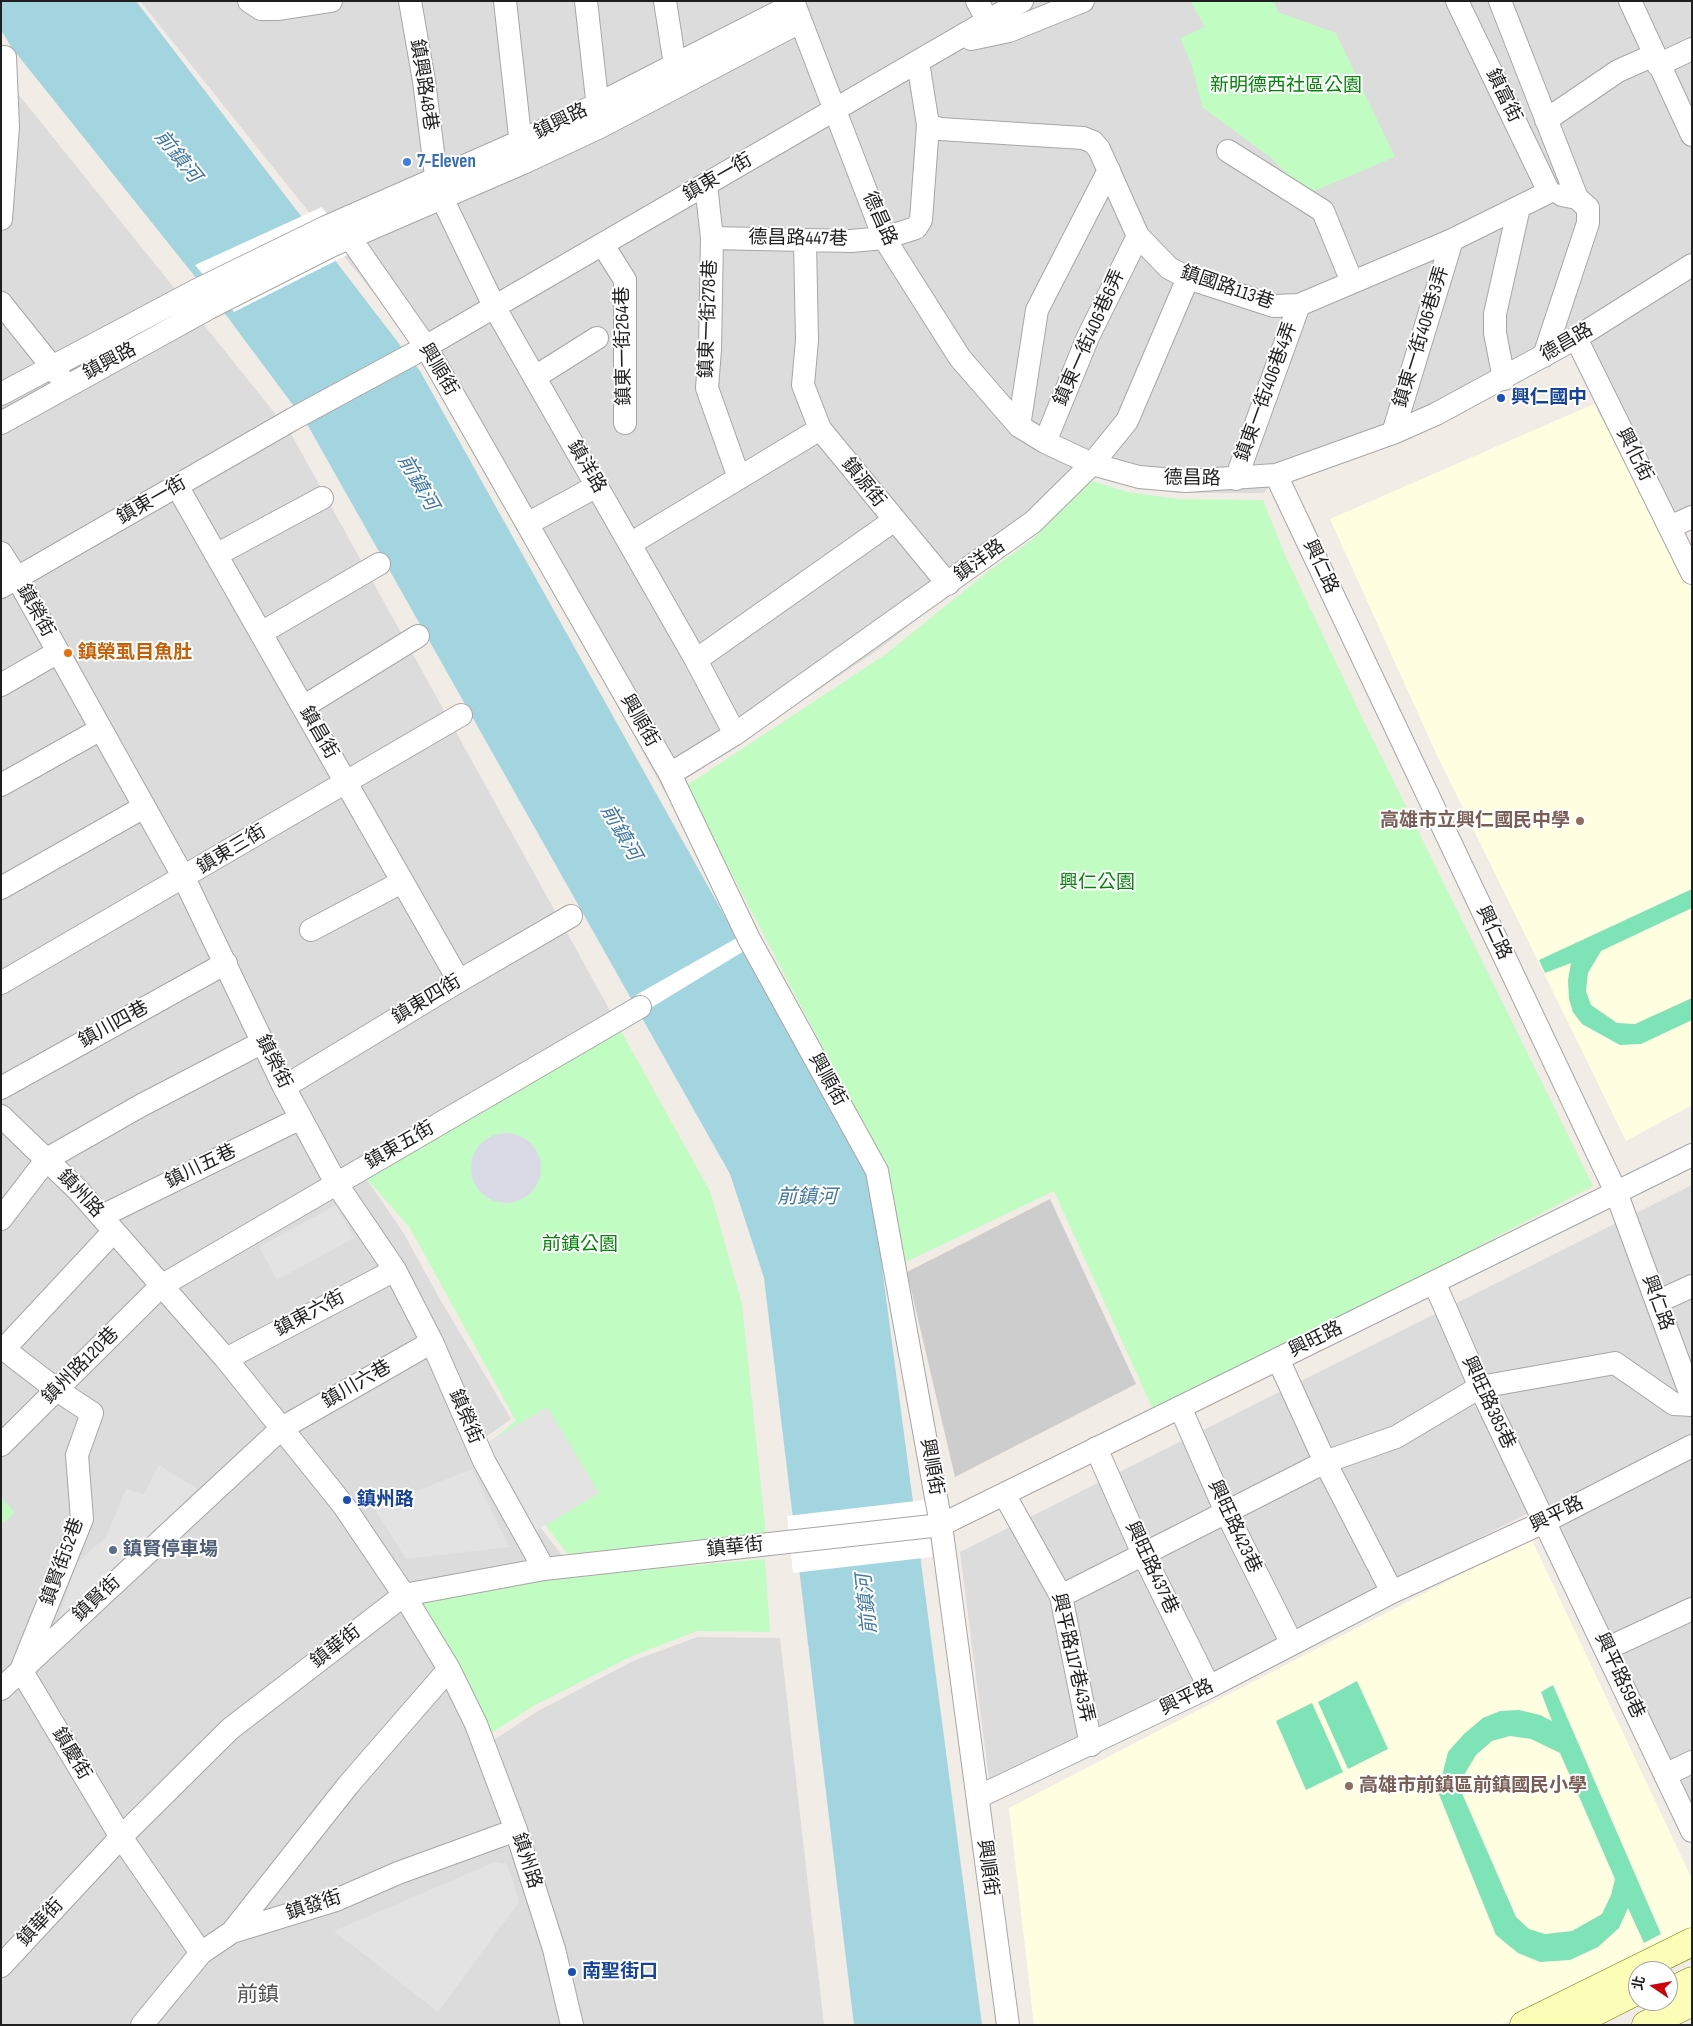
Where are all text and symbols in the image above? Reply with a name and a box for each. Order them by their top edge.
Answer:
street label: 鎮興路48巷 [405,38,441,132]
street label: 鎮富街 [1480,65,1526,127]
park label: 新明德西社區公園 [1210,75,1362,97]
street label: 鎮興路 [530,99,592,145]
water label: 前鎮河 [149,126,205,188]
street label: 鎮東一街 [679,149,757,207]
place label: 7-Eleven [417,151,476,173]
marker: 7-Eleven [401,156,413,168]
street label: 德昌路 [857,188,901,250]
street label: 德昌路447巷 [748,227,848,251]
street label: 鎮東一街278巷 [696,259,722,379]
street label: 鎮國路113巷 [1177,261,1277,315]
street label: 鎮東一街406巷3弄 [1390,264,1454,410]
street label: 鎮東一街406巷6弄 [1050,266,1130,410]
street label: 鎮東一街264巷 [612,286,636,406]
street label: 鎮東一街406巷4弄 [1231,319,1303,465]
street label: 德昌路 [1537,319,1597,367]
street label: 鎮興路 [79,339,141,385]
street label: 興順街 [414,340,462,400]
place label: 興仁國中 [1511,387,1587,409]
marker: 興仁國中 [1495,392,1507,404]
street label: 興化街 [1611,424,1657,486]
street label: 鎮洋路 [562,437,610,497]
water label: 前鎮河 [392,451,442,515]
street label: 鎮源街 [836,454,890,512]
street label: 德昌路 [1163,467,1221,491]
street label: 鎮東一街 [113,472,191,530]
street label: 鎮洋路 [950,535,1010,587]
street label: 興仁路 [1298,536,1342,598]
street label: 鎮榮街 [11,581,59,641]
place label: 鎮榮虱目魚肚 [78,642,192,664]
marker: 鎮榮虱目魚肚 [62,647,74,659]
street label: 興順街 [615,691,663,751]
street label: 鎮昌街 [294,703,342,763]
water label: 前鎮河 [595,801,645,865]
place label: 高雄市立興仁國民中學 [1380,810,1570,832]
marker: 高雄市立興仁國民中學 [1574,815,1586,827]
street label: 鎮東三街 [194,821,270,879]
park label: 興仁公園 [1059,872,1135,894]
street label: 興仁路 [1471,902,1515,964]
street label: 鎮東四街 [389,971,465,1029]
street label: 鎮川四巷 [75,997,153,1053]
street label: 鎮榮街 [250,1031,296,1093]
street label: 興順街 [803,1050,851,1110]
street label: 鎮東五街 [361,1117,439,1175]
street label: 鎮川五巷 [162,1140,240,1194]
street label: 鎮州路 [52,1165,108,1223]
water label: 前鎮河 [777,1186,837,1210]
park label: 前鎮公園 [542,1234,618,1256]
street label: 興仁路 [1637,1272,1677,1334]
street label: 鎮東六街 [271,1286,349,1342]
street label: 興旺路 [1285,1317,1347,1363]
street label: 鎮州路120巷 [38,1323,124,1409]
street label: 興旺路385巷 [1457,1353,1519,1453]
street label: 鎮川六巷 [318,1356,396,1414]
street label: 鎮榮街 [443,1386,487,1448]
street label: 興順街 [915,1437,947,1497]
street label: 興旺路423巷 [1203,1477,1265,1577]
place label: 鎮州路 [357,1489,414,1511]
street label: 興平路 [1526,1492,1588,1538]
marker: 鎮州路 [341,1494,353,1506]
street label: 鎮賢街52巷 [37,1515,89,1609]
street label: 興旺路437巷 [1120,1518,1182,1618]
street label: 鎮華街 [705,1534,765,1562]
place label: 鎮賢停車場 [123,1539,218,1561]
marker: 鎮賢停車場 [107,1544,119,1556]
street label: 鎮賢街 [68,1571,126,1627]
water label: 前鎮河 [853,1573,883,1635]
street label: 興平路117巷43弄 [1046,1591,1098,1725]
street label: 鎮華街 [307,1620,365,1674]
street label: 興平路59巷 [1589,1629,1649,1723]
street label: 興平路 [1156,1675,1218,1721]
street label: 鎮慶街 [47,1724,95,1784]
place label: 高雄市前鎮區前鎮國民小學 [1359,1775,1587,1797]
marker: 高雄市前鎮區前鎮國民小學 [1343,1780,1355,1792]
street label: 鎮州路 [506,1830,546,1892]
street label: 興順街 [972,1838,1002,1898]
street label: 鎮發街 [283,1886,345,1926]
street label: 鎮華街 [13,1894,69,1952]
place label: 南聖街口 [582,1961,658,1983]
north arrow [1628,1961,1678,2011]
marker: 南聖街口 [566,1966,578,1978]
text: 北 [1629,1974,1649,1992]
district label: 前鎮 [237,1983,279,2009]

